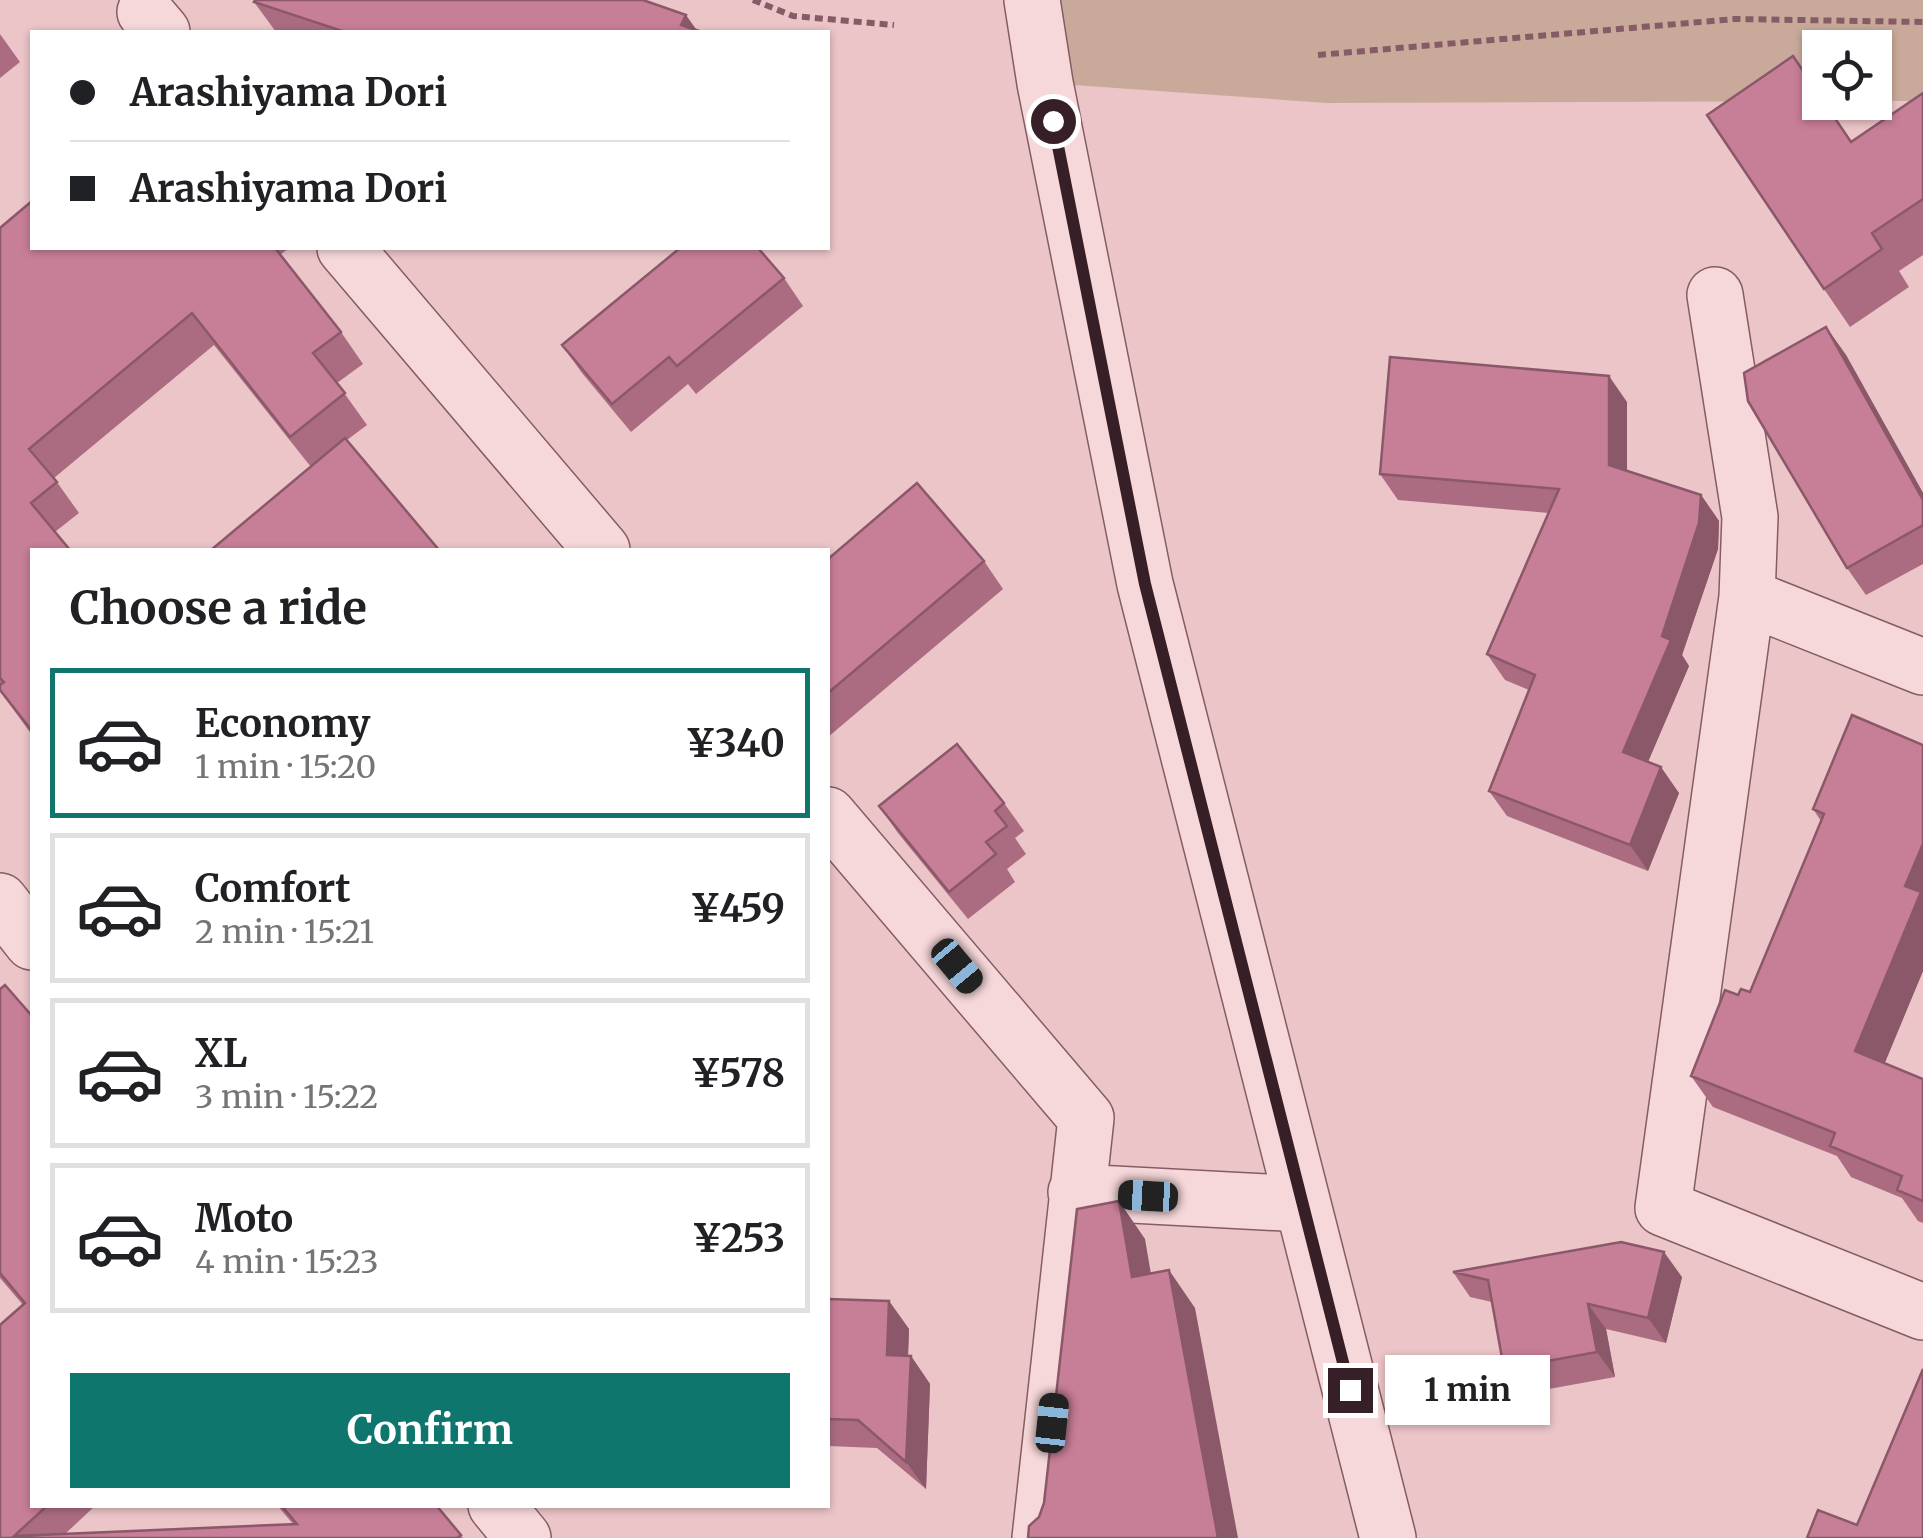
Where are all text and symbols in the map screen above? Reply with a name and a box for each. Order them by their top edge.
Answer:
map controls [1802,30,1892,120]
button: locate [1802,30,1892,120]
text: Arashiyama Dori [130,69,447,116]
route start [1031,99,1076,144]
text: Arashiyama Dori [130,165,447,212]
text: Choose a ride [70,580,367,636]
icon: car [75,698,165,788]
text: Economy [195,700,370,747]
text: ¥340 [686,720,785,767]
text: 1 min · 15:20 [195,747,376,787]
icon: car [75,863,165,953]
text: Comfort [195,865,351,912]
text: ¥459 [690,885,785,932]
text: 2 min · 15:21 [195,912,374,952]
car [926,933,988,999]
icon: car [75,1028,165,1118]
text: XL [195,1030,247,1077]
text: ¥578 [691,1050,785,1097]
text: 3 min · 15:22 [195,1077,378,1117]
car [1117,1179,1179,1213]
icon: car [75,1193,165,1283]
text: Moto [195,1195,293,1242]
text: ¥253 [692,1215,785,1262]
text: 4 min · 15:23 [195,1242,378,1282]
callout: 1 min [1385,1355,1550,1425]
route end [1328,1368,1373,1413]
text: 1 min [1424,1370,1511,1410]
button: Confirm [70,1373,790,1488]
car [1034,1392,1070,1454]

